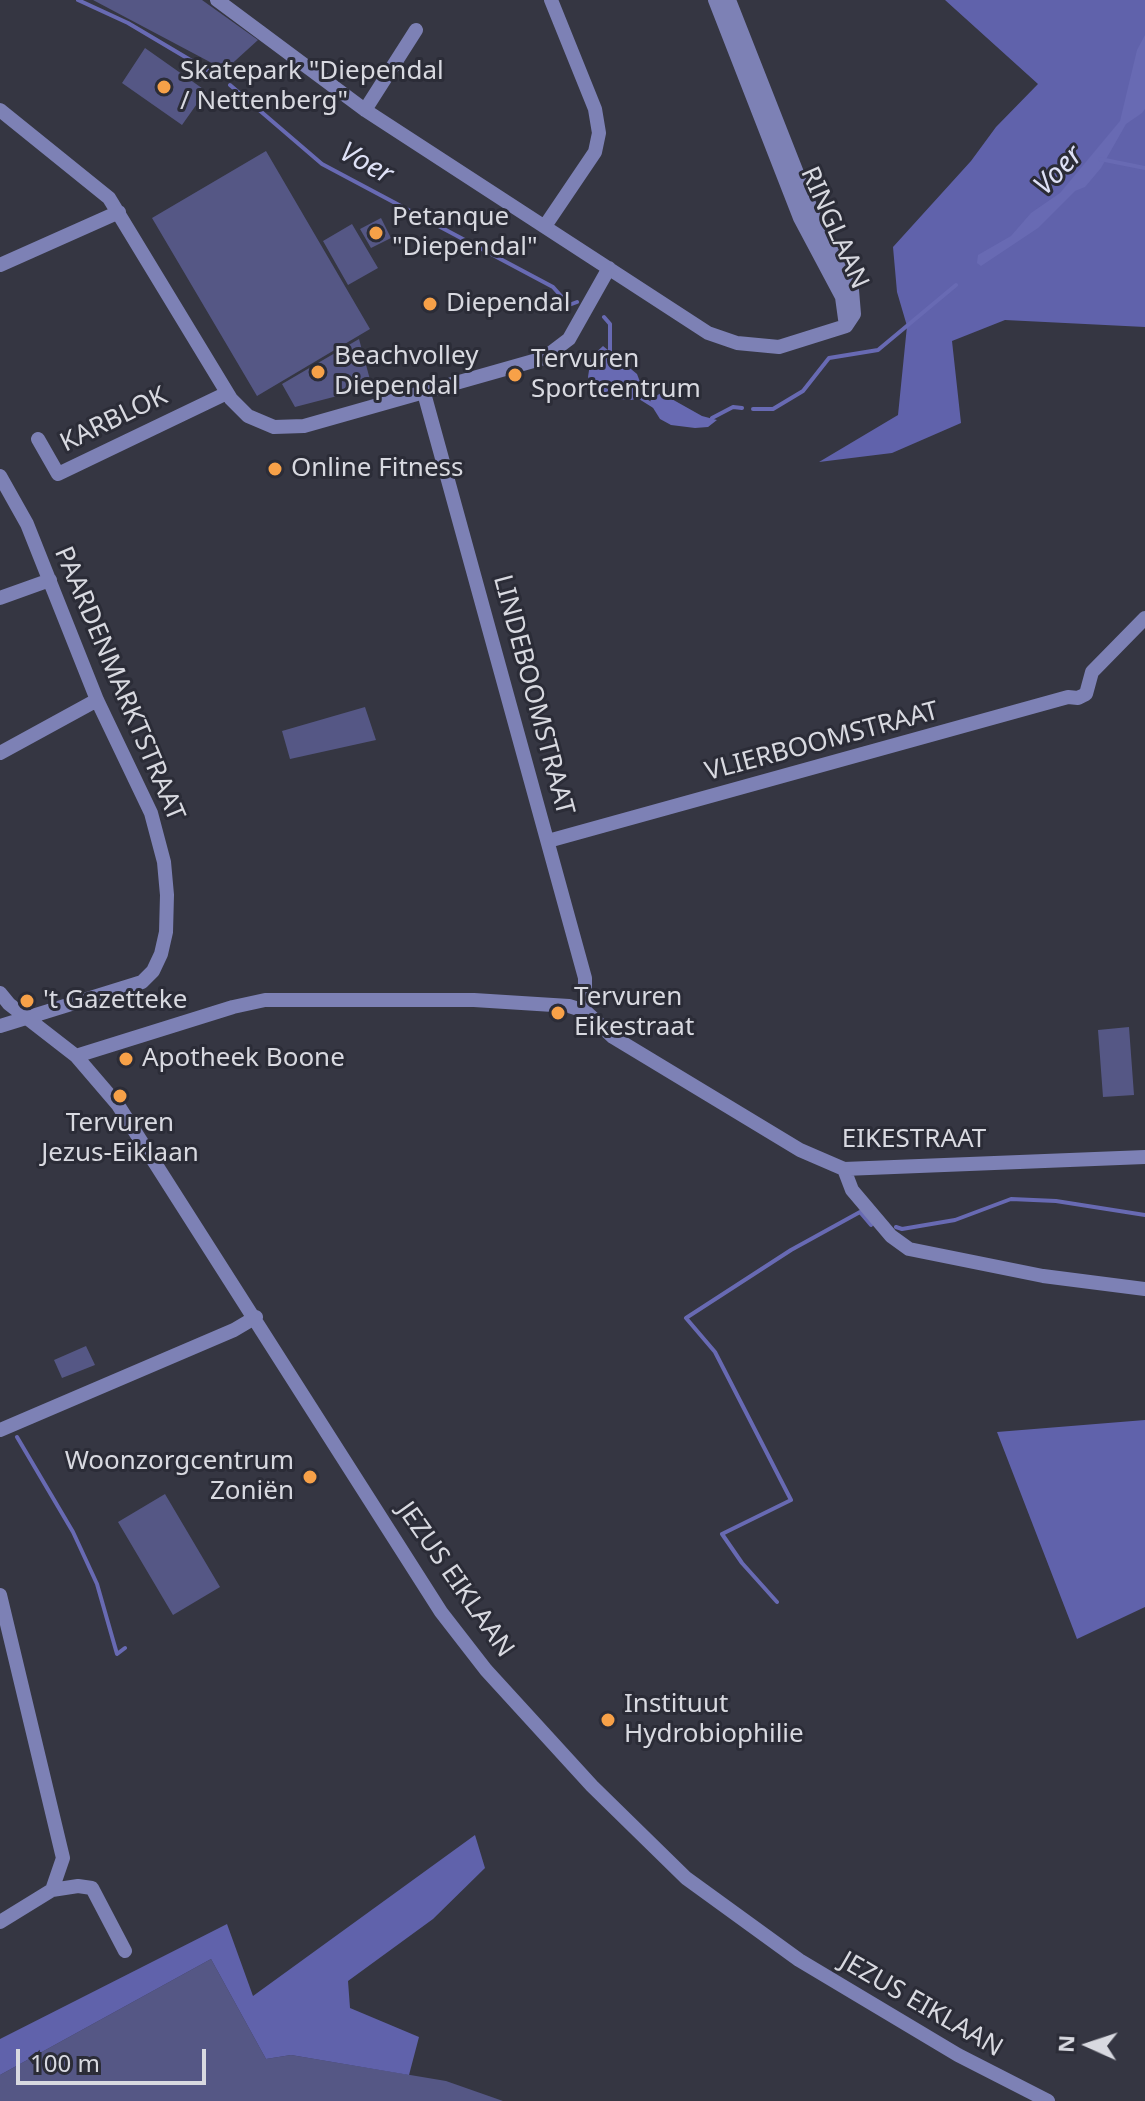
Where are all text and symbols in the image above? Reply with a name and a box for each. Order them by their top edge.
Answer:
place label: Skatepark "Diependal / Nettenberg" [180,56,444,118]
marker: Skatepark "Diependal / Nettenberg" [155,78,173,96]
water label: Voer [333,136,399,192]
water label: Voer [1028,139,1090,203]
street label: RINGLAAN [793,162,875,294]
place label: Petanque "Diependal" [392,202,538,264]
marker: Petanque "Diependal" [367,224,385,242]
place label: Diependal [446,288,570,320]
marker: Diependal [421,295,439,313]
place label: Beachvolley Diependal [334,341,478,402]
place label: Tervuren Sportcentrum [531,344,701,406]
marker: Beachvolley Diependal [309,363,327,381]
marker: Tervuren Sportcentrum [506,366,524,384]
street label: KARBLOK [55,381,173,459]
place label: Online Fitness [291,453,464,485]
marker: Online Fitness [266,460,284,478]
street label: PAARDENMARKTSTRAAT [47,542,191,826]
street label: LINDEBOOMSTRAAT [486,571,580,819]
street label: VLIERBOOMSTRAAT [702,696,942,788]
place label: Tervuren Eikestraat [574,982,694,1044]
place label: 't Gazetteke [43,985,187,1017]
marker: 't Gazetteke [18,992,36,1010]
marker: Tervuren Eikestraat [549,1004,567,1022]
place label: Apotheek Boone [142,1043,345,1075]
marker: Apotheek Boone [117,1050,135,1068]
marker: Tervuren Jezus-Eiklaan [111,1087,129,1105]
place label: Tervuren Jezus-Eiklaan [41,1108,199,1170]
street label: EIKESTRAAT [842,1124,986,1156]
place label: Woonzorgcentrum Zoniën [65,1446,294,1508]
marker: Woonzorgcentrum Zoniën [301,1468,319,1486]
street label: JEZUS EIKLAAN [390,1496,520,1664]
place label: Instituut Hydrobiophilie [624,1689,804,1750]
marker: Instituut Hydrobiophilie [599,1711,617,1729]
street label: JEZUS EIKLAAN [834,1946,1008,2064]
north arrow [1049,2005,1129,2085]
scale bar [20,2033,210,2083]
text: N [1050,2034,1080,2053]
text: 100 m [30,2046,100,2079]

